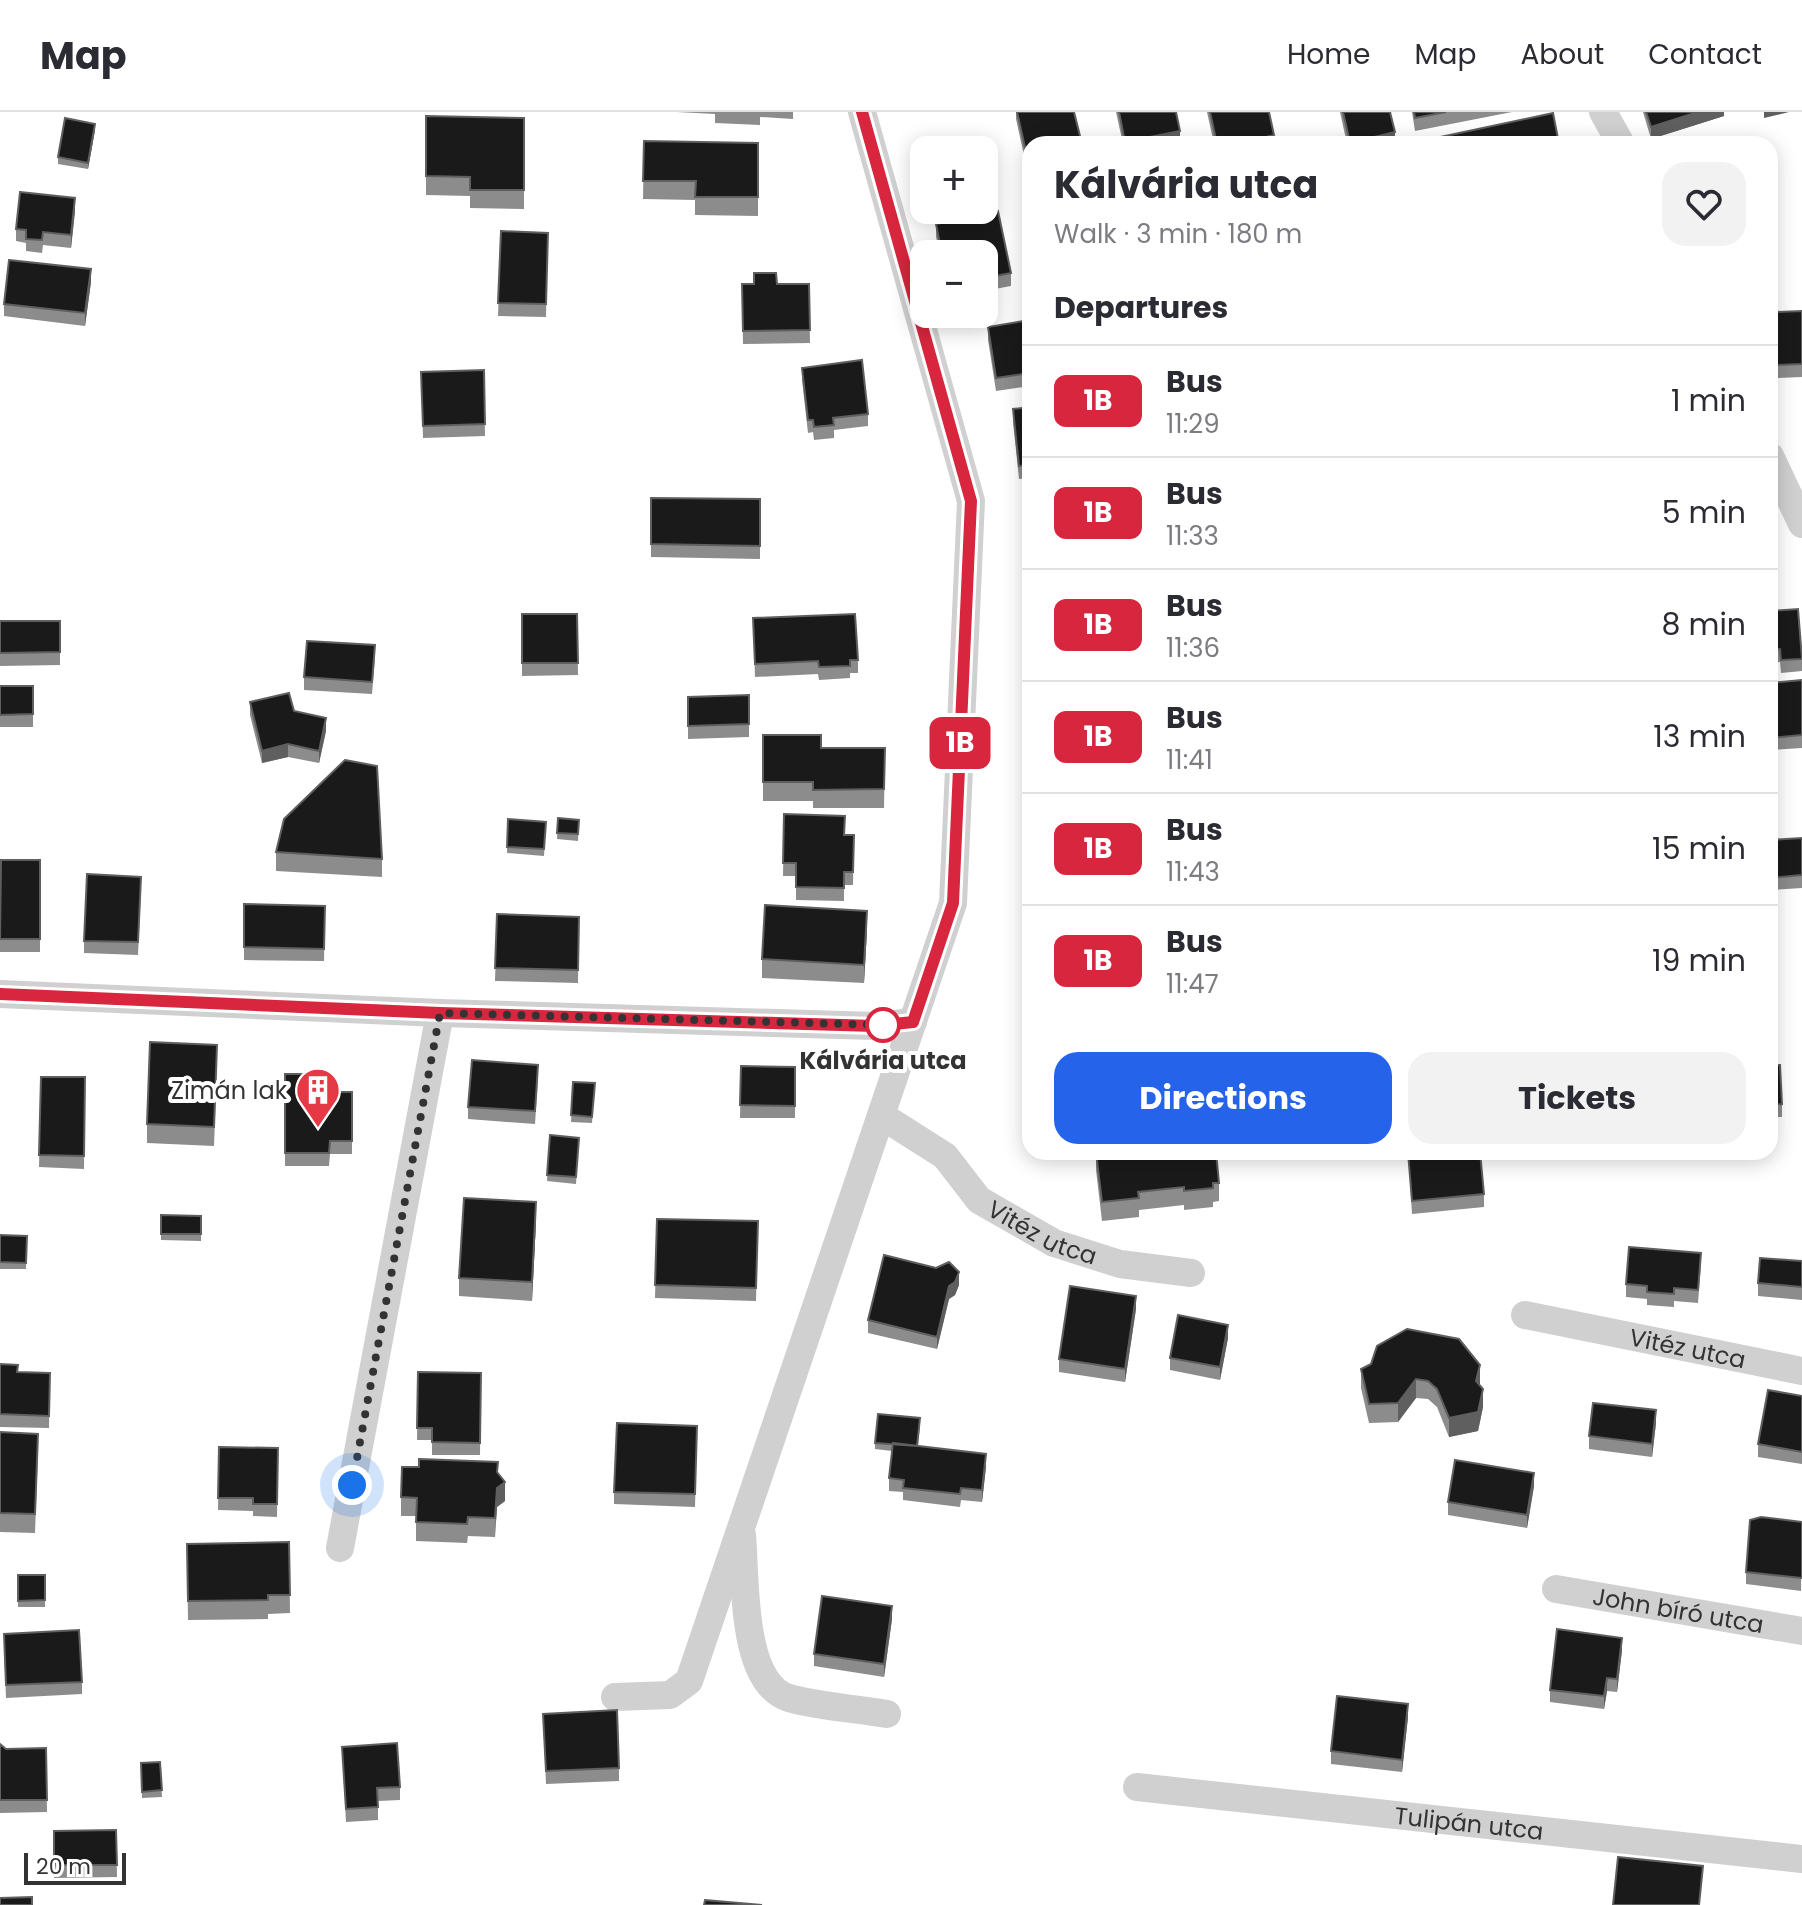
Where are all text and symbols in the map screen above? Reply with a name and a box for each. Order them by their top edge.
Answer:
text: Map [40,29,127,82]
text: Home [1287,35,1370,74]
text: Map [1414,35,1476,74]
text: About [1520,35,1604,74]
text: Contact [1648,35,1762,74]
map controls [910,136,998,328]
button: + [910,136,998,224]
text: Kálvária utca [1054,158,1318,211]
button: heart [1662,162,1746,246]
text: Walk · 3 min · 180 m [1054,216,1302,252]
button: − [910,240,998,328]
text: Departures [1054,286,1228,329]
text: Bus [1166,360,1223,403]
text: 1 min [1671,379,1746,422]
text: 1B [1084,381,1112,420]
text: 11:29 [1166,406,1220,442]
text: Bus [1166,472,1223,515]
text: 5 min [1662,491,1746,534]
text: 1B [1084,493,1112,532]
text: 11:33 [1166,518,1219,554]
text: Bus [1166,584,1223,627]
text: 8 min [1662,603,1746,646]
text: 1B [1084,605,1112,644]
text: 11:36 [1166,630,1220,666]
text: Bus [1166,696,1223,739]
text: 13 min [1653,715,1746,758]
line badge: 1B [924,717,996,769]
text: 1B [1084,717,1112,756]
text: 1B [946,723,974,762]
text: 11:41 [1166,742,1213,778]
text: Bus [1166,808,1223,851]
text: 15 min [1652,827,1746,870]
text: 1B [1084,829,1112,868]
text: 11:43 [1166,854,1220,890]
text: Bus [1166,920,1223,963]
text: 19 min [1652,939,1746,982]
text: 1B [1084,941,1112,980]
text: 11:47 [1166,966,1219,1002]
marker: Kálvária utca [866,1008,900,1042]
place label: Kálvária utca [800,1044,966,1077]
button: Directions [1054,1052,1392,1144]
button: Tickets [1408,1052,1746,1144]
building icon: Zimán lak [294,1066,342,1129]
place label: Zimán lak [171,1074,288,1107]
street label: Vitéz utca [982,1192,1101,1272]
street label: Vitéz utca [1627,1320,1749,1376]
your location [332,1465,372,1505]
street label: John bíró utca [1590,1579,1766,1641]
street label: Tulipán utca [1393,1799,1545,1847]
scale bar [24,1849,126,1885]
text: 20 m [36,1851,91,1882]

